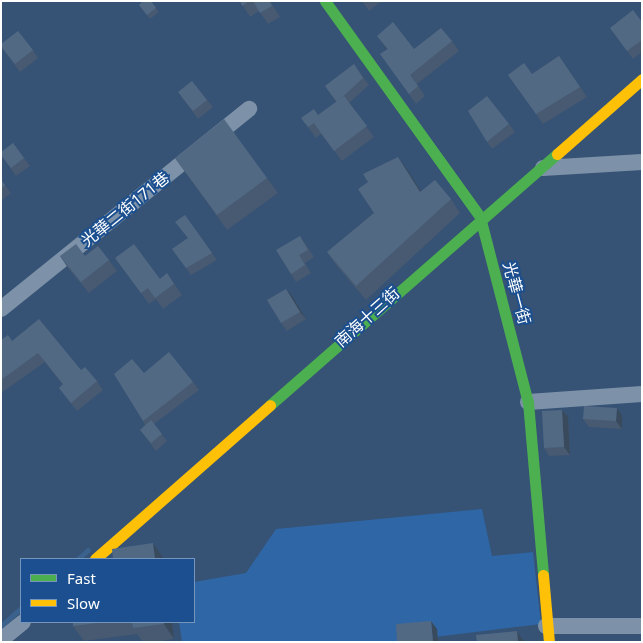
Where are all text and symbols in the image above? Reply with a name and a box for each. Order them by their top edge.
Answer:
street label: 光華二街171巷 [77,168,173,250]
street label: 光華一街 [499,260,535,326]
street label: 南海十三街 [331,283,403,351]
legend [20,558,195,623]
text: Fast [67,568,96,588]
text: Slow [67,593,100,613]

